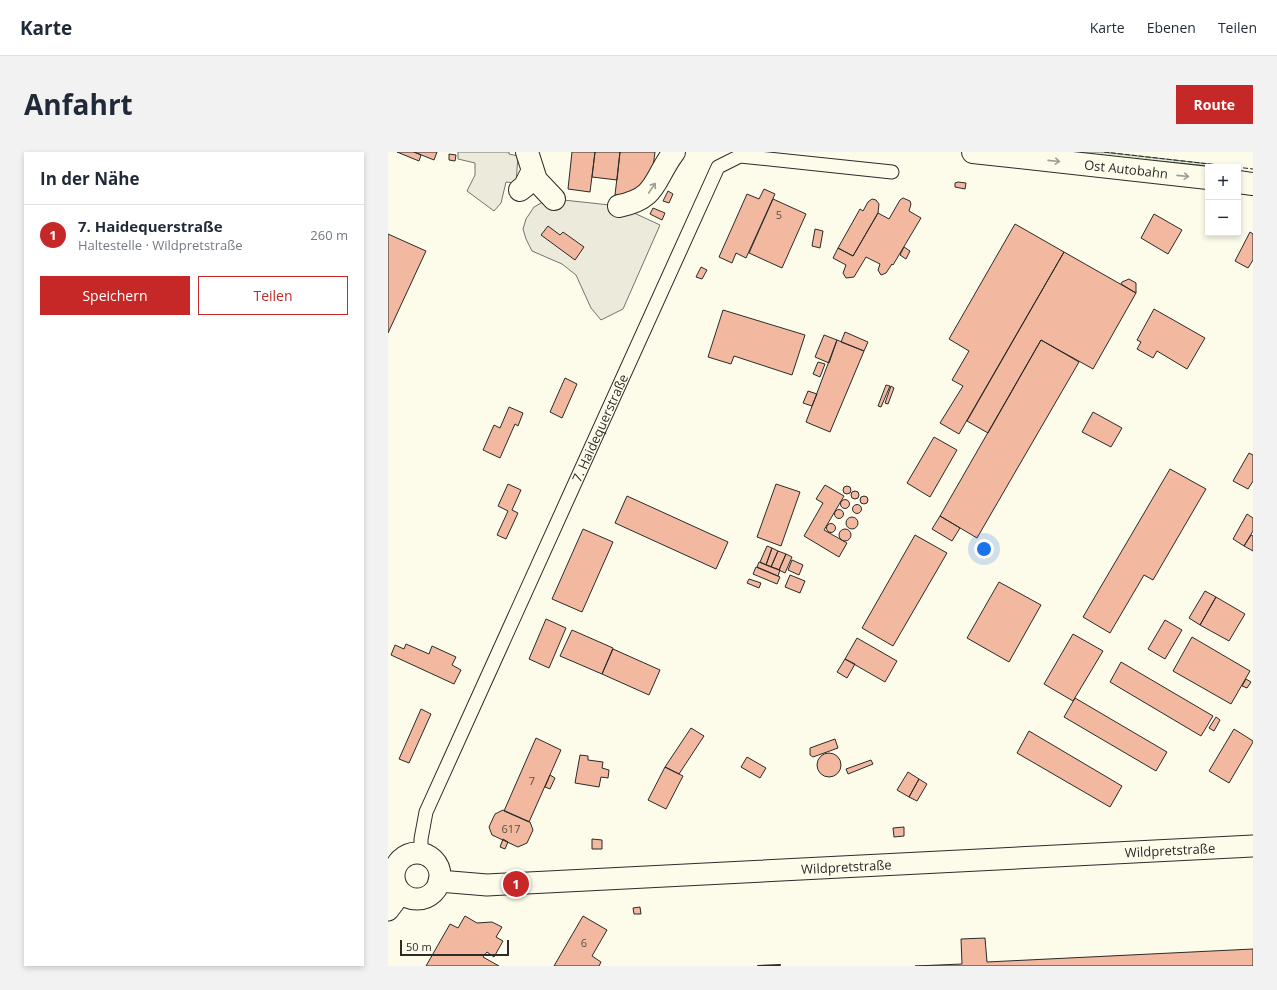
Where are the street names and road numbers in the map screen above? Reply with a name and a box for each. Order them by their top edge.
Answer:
street label: Ost Autobahn [1083,155,1169,183]
street label: 7. Haidequerstraße [568,371,632,485]
street label: Wildpretstraße [1124,839,1216,862]
street label: Wildpretstraße [801,855,892,878]

